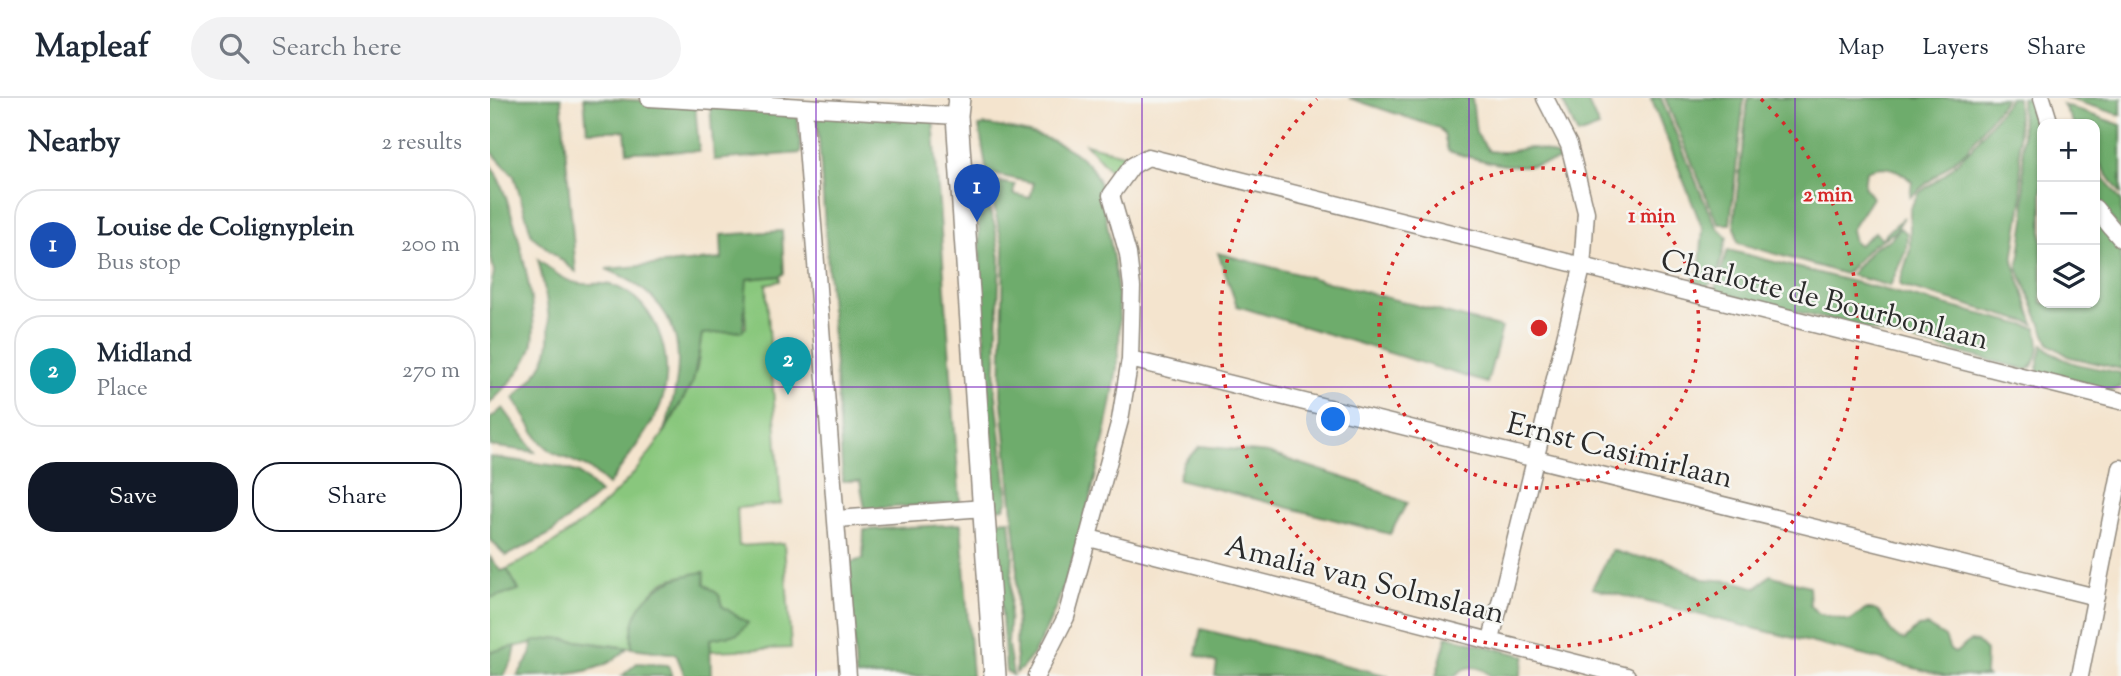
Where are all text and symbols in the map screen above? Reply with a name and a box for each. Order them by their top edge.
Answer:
search box [191,17,681,80]
text: Mapleaf [35,24,149,72]
icon: search [215,29,253,67]
text: Search here [271,30,402,67]
text: Map [1838,31,1884,65]
text: Layers [1922,31,1989,65]
text: Share [2027,31,2086,65]
map controls [2037,119,2100,308]
button: + [2037,119,2100,182]
text: Nearby [28,122,120,165]
text: 2 results [382,127,462,160]
pin: 1 [954,164,1000,222]
text: 2 min [1803,181,1854,211]
button: − [2037,182,2100,245]
text: 1 min [1628,202,1676,232]
text: Louise de Colignyplein [97,210,354,247]
text: 1 [49,229,57,262]
text: 200 m [401,229,460,262]
street label: Charlotte de Bourbonlaan [1656,240,1993,363]
button: layers [2037,245,2100,308]
text: Bus stop [97,247,181,280]
centre of rings [1527,316,1551,340]
text: Midland [97,336,192,373]
pin: 2 [765,337,811,395]
text: 2 [48,355,58,388]
text: 270 m [402,355,460,388]
text: Place [97,373,148,406]
your location [1316,402,1350,436]
street label: Ernst Casimirlaan [1502,404,1737,501]
button: Save [28,462,238,532]
button: Share [252,462,462,532]
street label: Amalia van Solmslaan [1220,526,1509,637]

